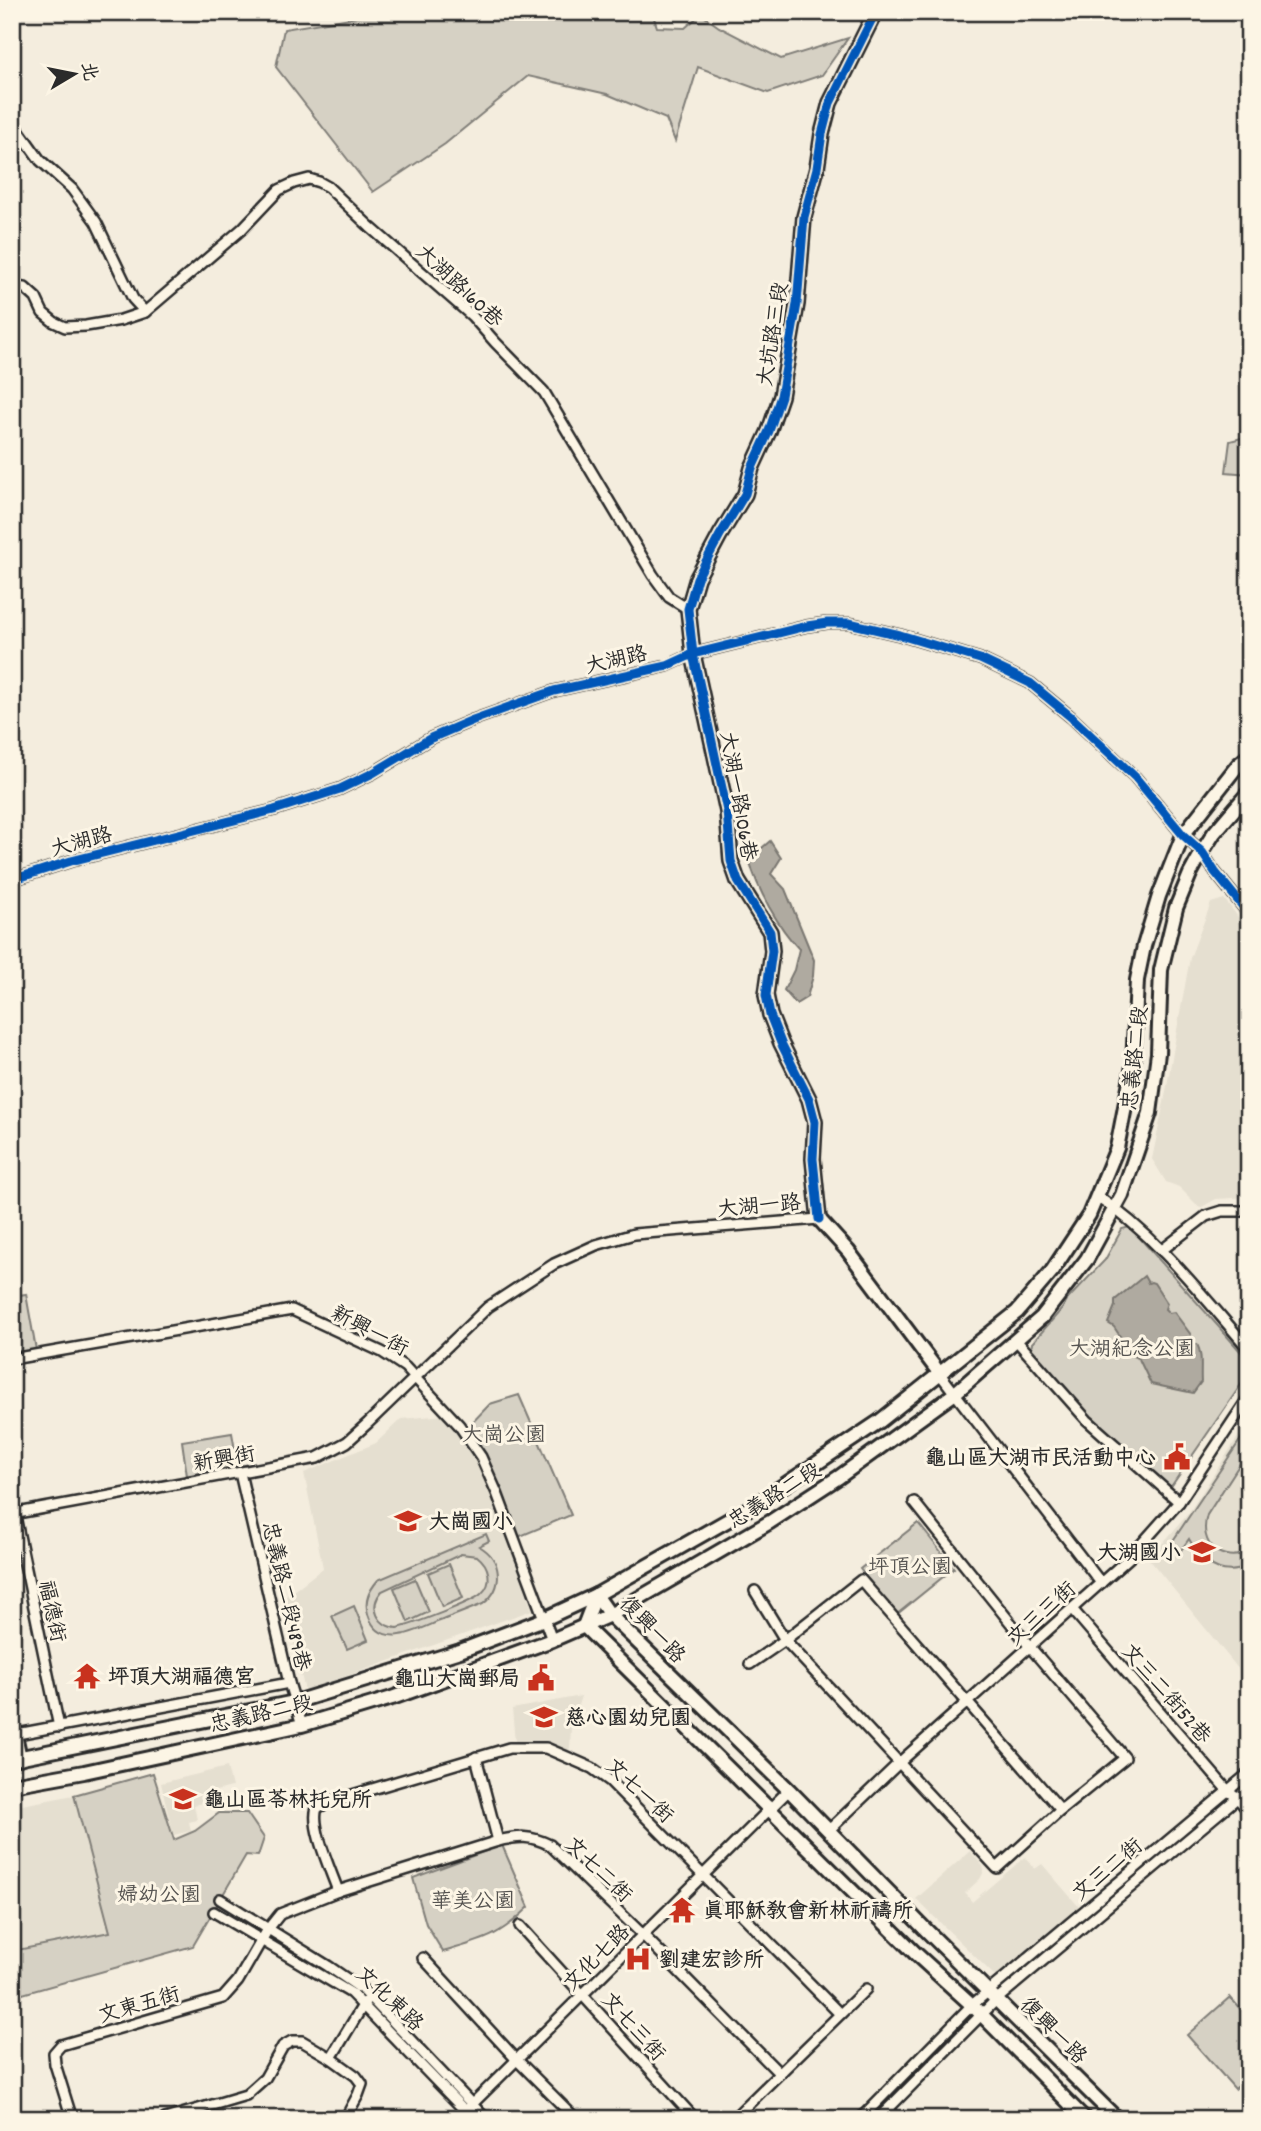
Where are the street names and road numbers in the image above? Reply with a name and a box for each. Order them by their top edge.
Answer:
street label: 大湖路160巷 [407,239,509,336]
street label: 大坑路三段 [752,280,798,389]
street label: 大湖路 [583,640,651,684]
street label: 大湖一路106巷 [710,729,762,864]
street label: 大湖路 [47,821,116,867]
street label: 忠義路二段 [1117,1005,1157,1112]
street label: 大湖一路 [716,1189,802,1227]
street label: 新興一街 [324,1300,413,1366]
street label: 新興街 [191,1441,258,1481]
street label: 忠義路二段 [723,1457,828,1538]
street label: 忠義路二段489巷 [252,1519,316,1674]
street label: 文三三街 [1002,1576,1084,1654]
street label: 福德街 [29,1578,71,1646]
street label: 復興一路 [611,1590,691,1672]
street label: 文三二街52巷 [1113,1638,1217,1752]
street label: 忠義路二段 [207,1689,316,1742]
street label: 文七一街 [597,1753,679,1832]
street label: 文七二街 [556,1831,638,1911]
street label: 文三二街 [1067,1833,1151,1910]
street label: 文化七路 [558,1919,638,1999]
street label: 文化東路 [347,1961,429,2040]
street label: 文東五街 [95,1981,184,2033]
street label: 文七三街 [593,1987,671,2069]
street label: 復興一路 [1012,1992,1092,2072]

